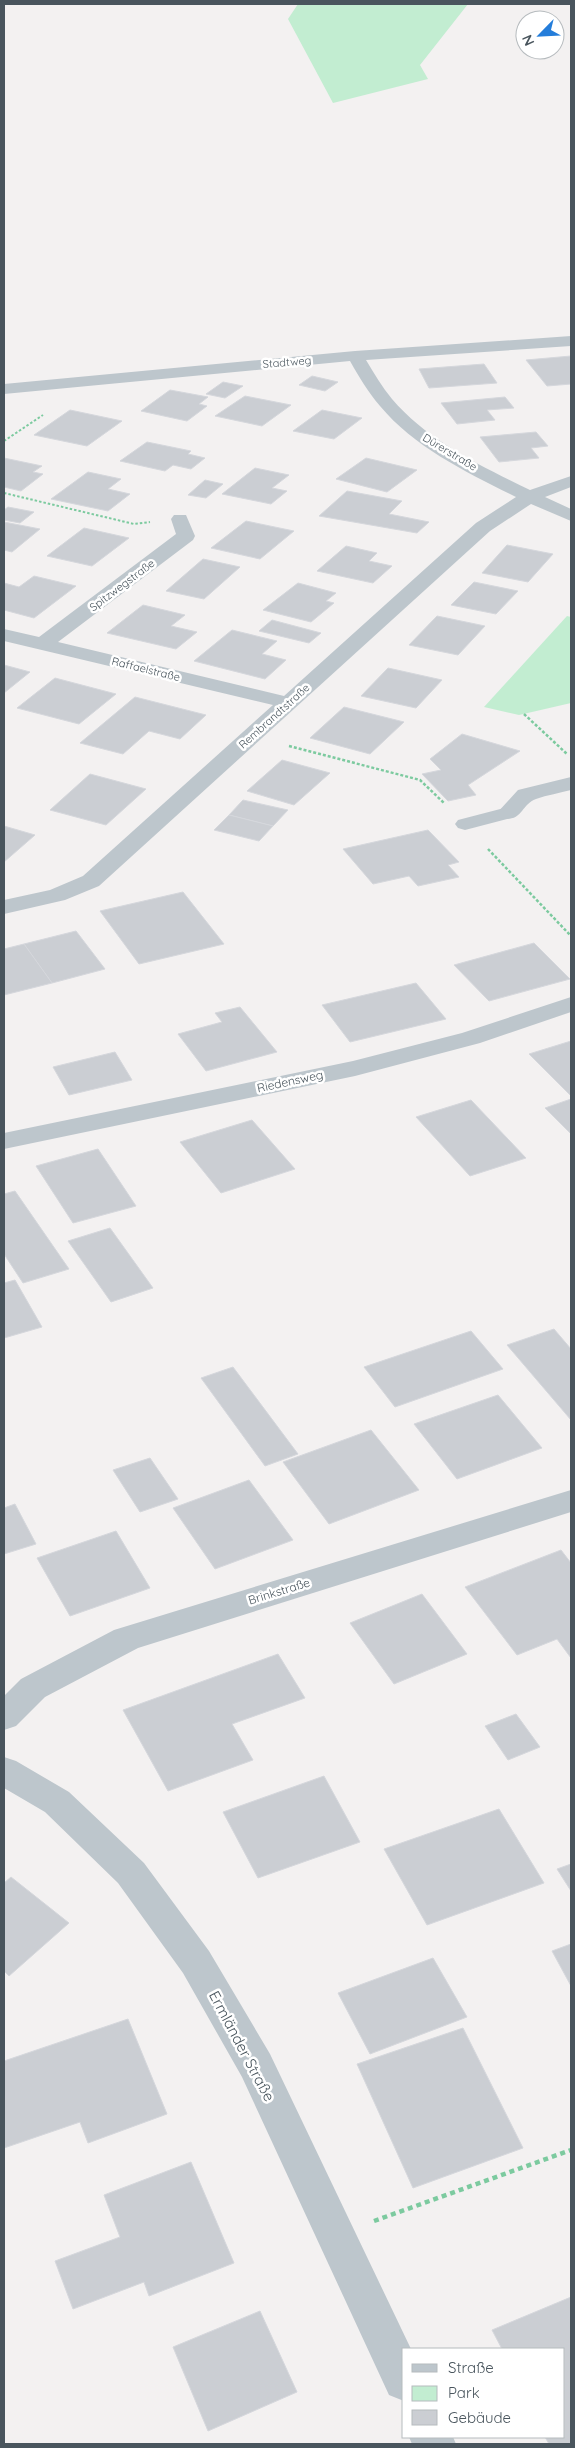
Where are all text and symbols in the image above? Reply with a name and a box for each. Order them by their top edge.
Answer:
north arrow [515,10,565,60]
text: N [518,32,538,49]
street label: Stadtweg [262,353,312,371]
street label: Dürerstraße [420,430,480,474]
street label: Spitzwegstraße [87,556,157,614]
street label: Raffaelstraße [110,654,182,684]
street label: Rembrandtstraße [236,681,312,751]
street label: Riedensweg [256,1067,324,1095]
street label: Brinkstraße [246,1574,312,1607]
street label: Ermländer Straße [205,1988,279,2104]
legend [402,2348,565,2438]
text: Straße [448,2358,494,2377]
text: Park [448,2383,480,2402]
text: Gebäude [448,2408,511,2427]

